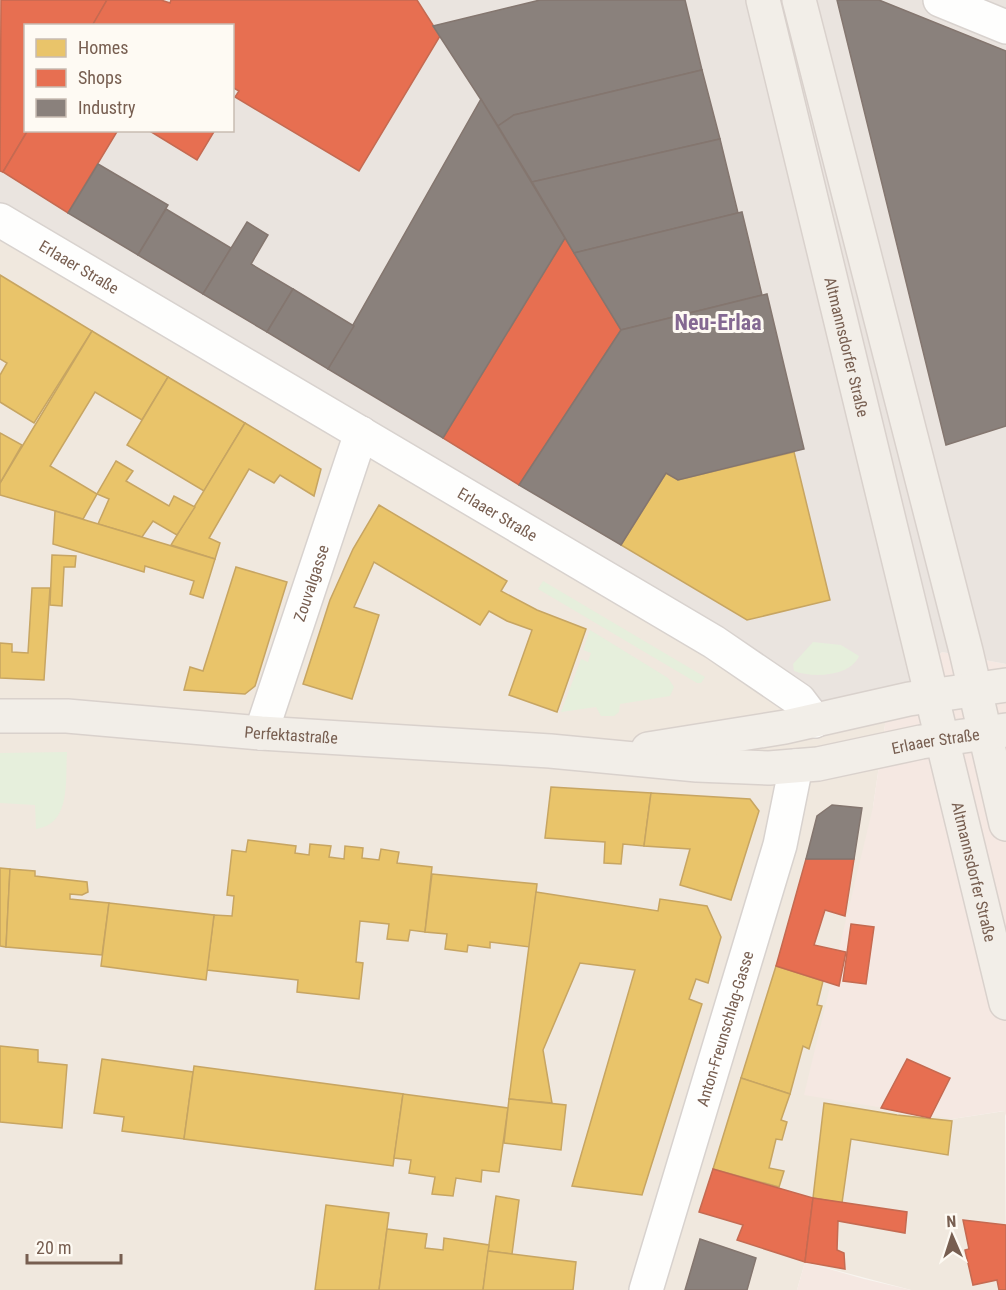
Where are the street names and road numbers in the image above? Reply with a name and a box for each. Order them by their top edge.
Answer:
street label: Erlaaer Straße [36,236,122,298]
street label: Altmannsdorfer Straße [820,275,873,419]
street label: Erlaaer Straße [454,484,540,545]
street label: Zouvalgasse [290,542,333,624]
street label: Perfektastraße [244,723,338,748]
street label: Erlaaer Straße [890,725,981,758]
street label: Altmannsdorfer Straße [948,800,1000,944]
street label: Anton-Freunschlag-Gasse [693,949,758,1109]

